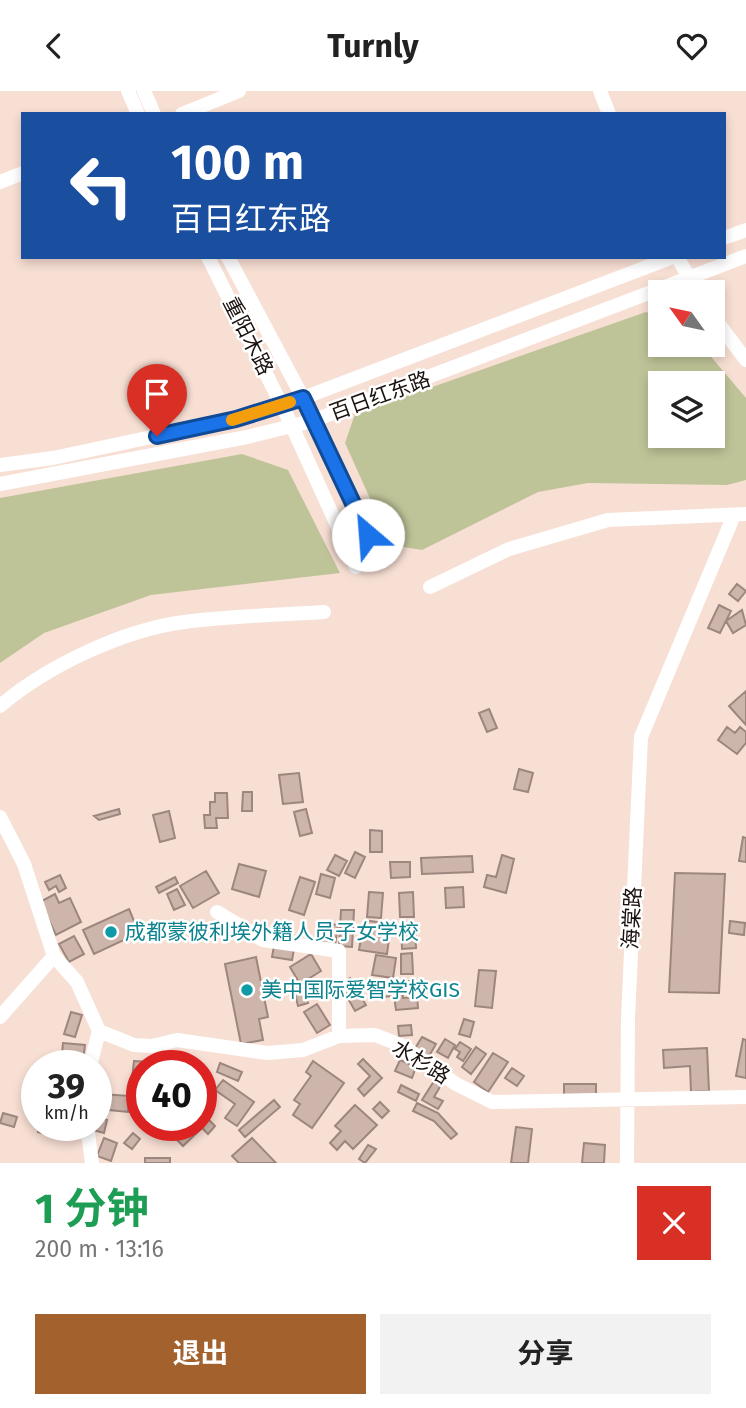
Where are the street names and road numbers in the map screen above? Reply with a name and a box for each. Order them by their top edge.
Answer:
street label: 重阳木路 [217,293,279,379]
street label: 百日红东路 [326,366,434,426]
street label: 海棠路 [617,886,647,950]
street label: 水杉路 [387,1034,455,1090]

